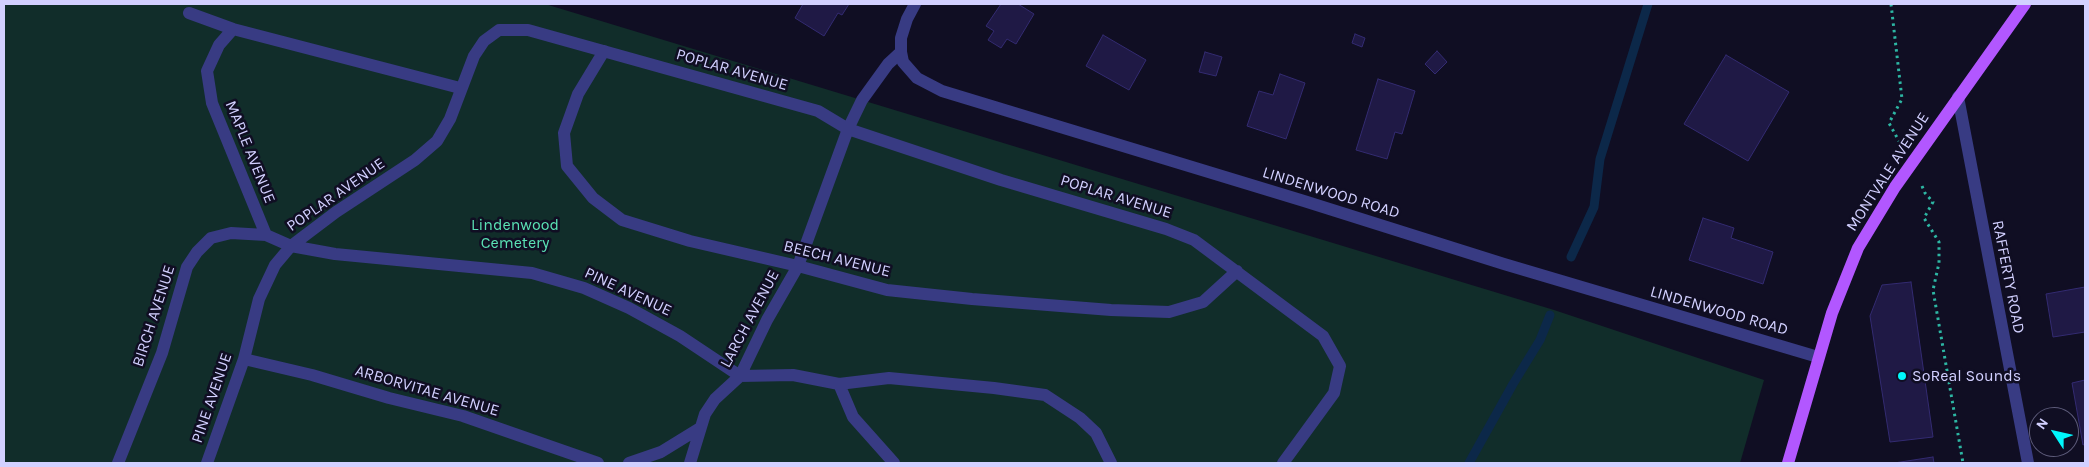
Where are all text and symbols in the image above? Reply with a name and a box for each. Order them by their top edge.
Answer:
street label: POPLAR AVENUE [674,45,790,95]
street label: MAPLE AVENUE [221,98,279,206]
street label: MONTVALE AVENUE [1842,109,1934,235]
street label: POPLAR AVENUE [283,154,389,236]
street label: LINDENWOOD ROAD [1260,163,1402,223]
street label: POPLAR AVENUE [1058,171,1174,223]
park label: Lindenwood Cemetery [471,215,559,253]
street label: RAFFERTY ROAD [1988,219,2028,335]
street label: BEECH AVENUE [782,236,892,282]
street label: BIRCH AVENUE [129,263,179,369]
street label: PINE AVENUE [581,263,675,321]
street label: LARCH AVENUE [716,267,784,371]
street label: LINDENWOOD ROAD [1648,282,1790,340]
street label: PINE AVENUE [188,350,236,446]
street label: ARBORVITAE AVENUE [353,361,501,421]
place label: SoReal Sounds [1912,366,2021,386]
marker: SoReal Sounds [1896,370,1908,382]
north arrow [2029,407,2079,457]
text: N [2032,415,2052,433]

